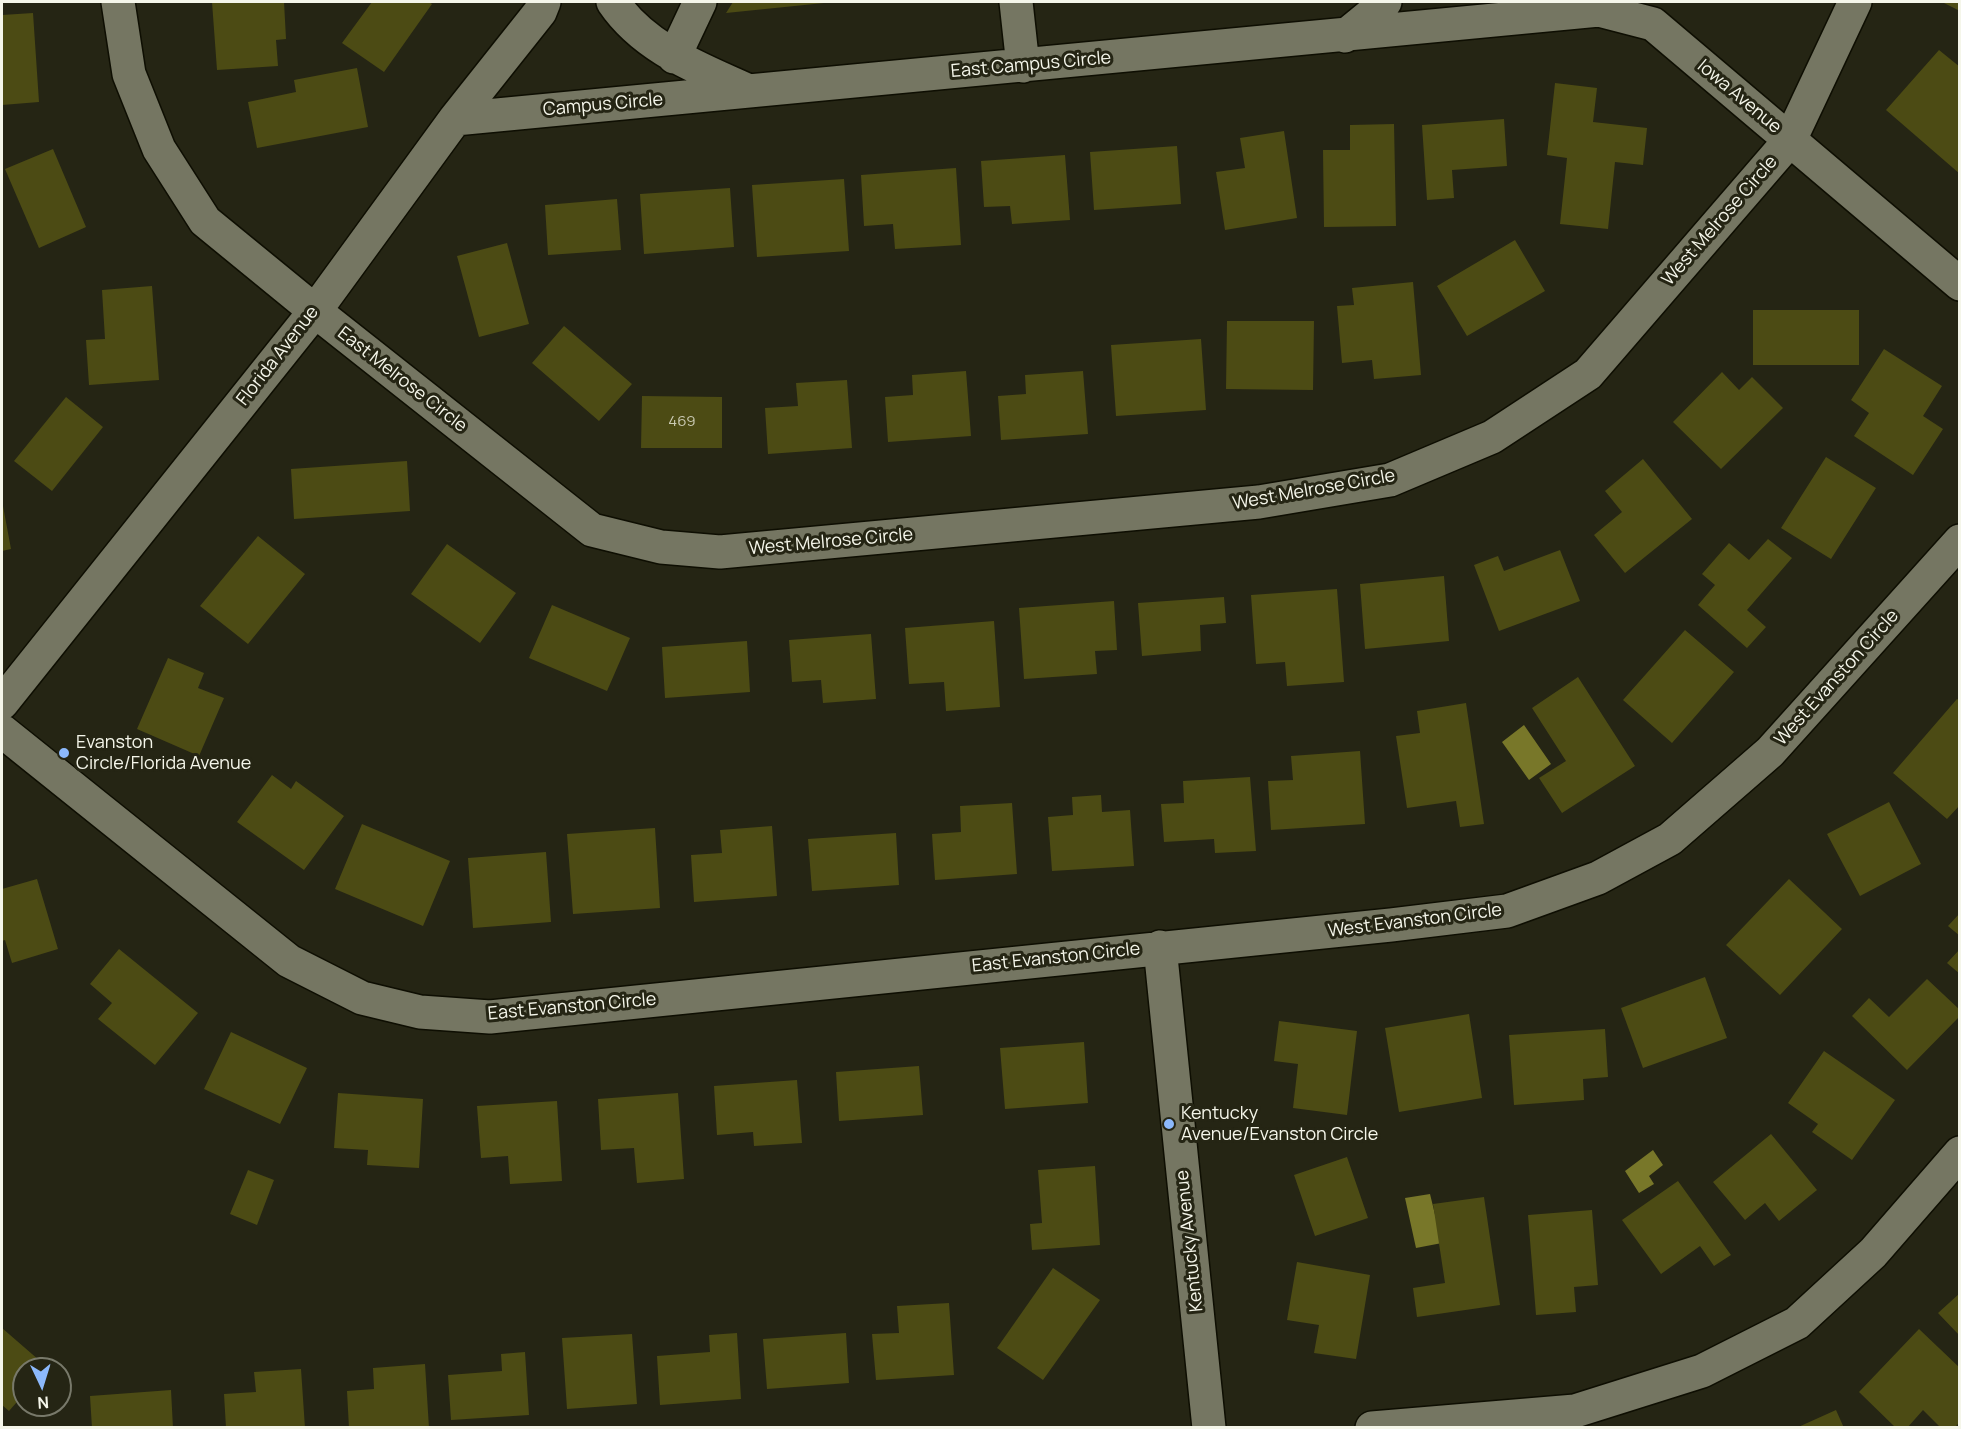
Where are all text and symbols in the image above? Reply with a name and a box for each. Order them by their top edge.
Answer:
street label: East Campus Circle [950,47,1112,83]
street label: Iowa Avenue [1693,56,1785,138]
street label: Campus Circle [542,89,664,121]
street label: West Melrose Circle [1658,152,1782,290]
street label: Florida Avenue [232,302,324,410]
street label: East Melrose Circle [333,323,471,437]
house number: 469 [668,413,696,431]
street label: West Melrose Circle [1231,465,1397,515]
street label: West Melrose Circle [748,524,914,560]
street label: West Evanston Circle [1770,606,1904,750]
place label: Evanston Circle/Florida Avenue [76,732,251,774]
marker: Evanston Circle/Florida Avenue [57,746,71,760]
street label: West Evanston Circle [1327,900,1503,942]
street label: East Evanston Circle [971,938,1141,978]
street label: East Evanston Circle [487,989,657,1025]
place label: Kentucky Avenue/Evanston Circle [1181,1103,1378,1146]
marker: Kentucky Avenue/Evanston Circle [1162,1117,1176,1131]
street label: Kentucky Avenue [1172,1169,1208,1313]
north arrow [12,1357,72,1417]
text: N [37,1392,50,1414]

